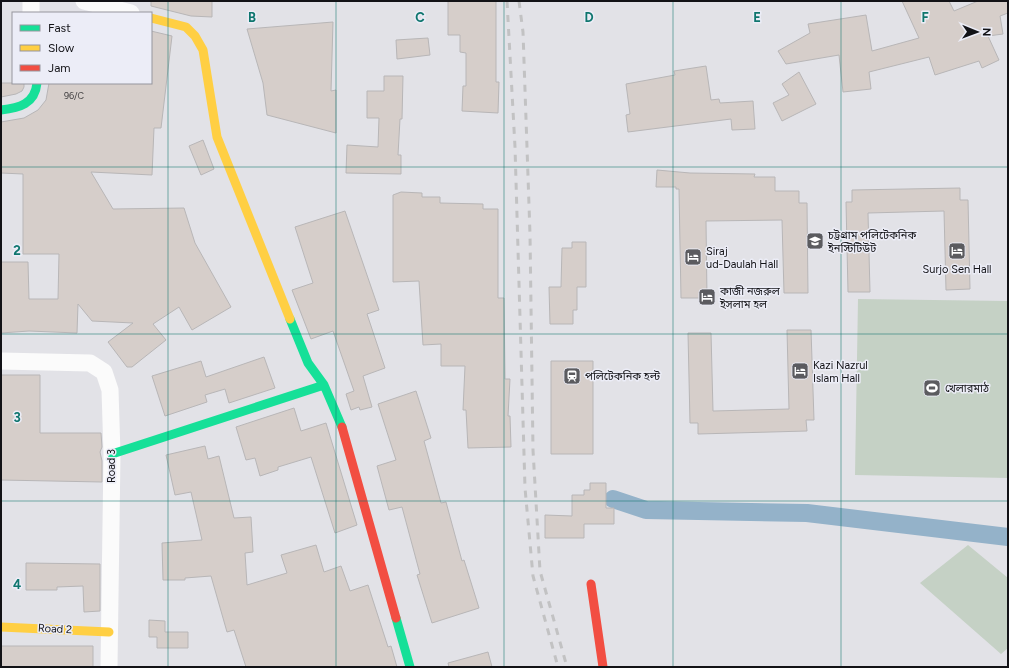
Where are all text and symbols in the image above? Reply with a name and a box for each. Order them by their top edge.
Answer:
text: B [248,10,256,25]
text: C [415,10,425,25]
text: D [584,10,594,25]
text: E [753,10,761,25]
text: F [921,10,929,25]
legend [12,12,152,84]
north arrow [957,12,997,52]
text: Fast [48,21,71,35]
text: N [980,28,993,37]
text: Slow [48,41,75,55]
text: Jam [48,61,71,75]
house number: 96/C [64,90,85,101]
place label: চট্টগ্রাম পলিটেকনিক ইনস্টিটিউট [827,229,916,255]
school or university icon: চট্টগ্রাম পলিটেকনিক ইনস্টিটিউট [805,231,825,251]
hotel icon: Surjo Sen Hall [947,241,967,261]
text: 2 [13,243,21,258]
place label: Siraj ud-Daulah Hall [706,245,778,271]
hotel icon: Siraj ud-Daulah Hall [683,247,703,267]
place label: Surjo Sen Hall [923,263,992,276]
place label: কাজী নজরুল ইসলাম হল [719,285,781,311]
hotel icon: কাজী নজরুল ইসলাম হল [697,287,717,307]
place label: Kazi Nazrul Islam Hall [813,359,868,385]
hotel icon: Kazi Nazrul Islam Hall [790,361,810,381]
station icon: পলিটেকনিক হল্ট [562,366,582,386]
place label: পলিটেকনিক হল্ট [585,370,661,383]
sports icon: খেলারমাঠ [922,378,942,398]
place label: খেলারমাঠ [945,381,990,395]
text: 3 [13,410,21,425]
street label: Road 3 [105,449,118,483]
text: 4 [13,577,21,592]
street label: Road 2 [38,622,72,636]

